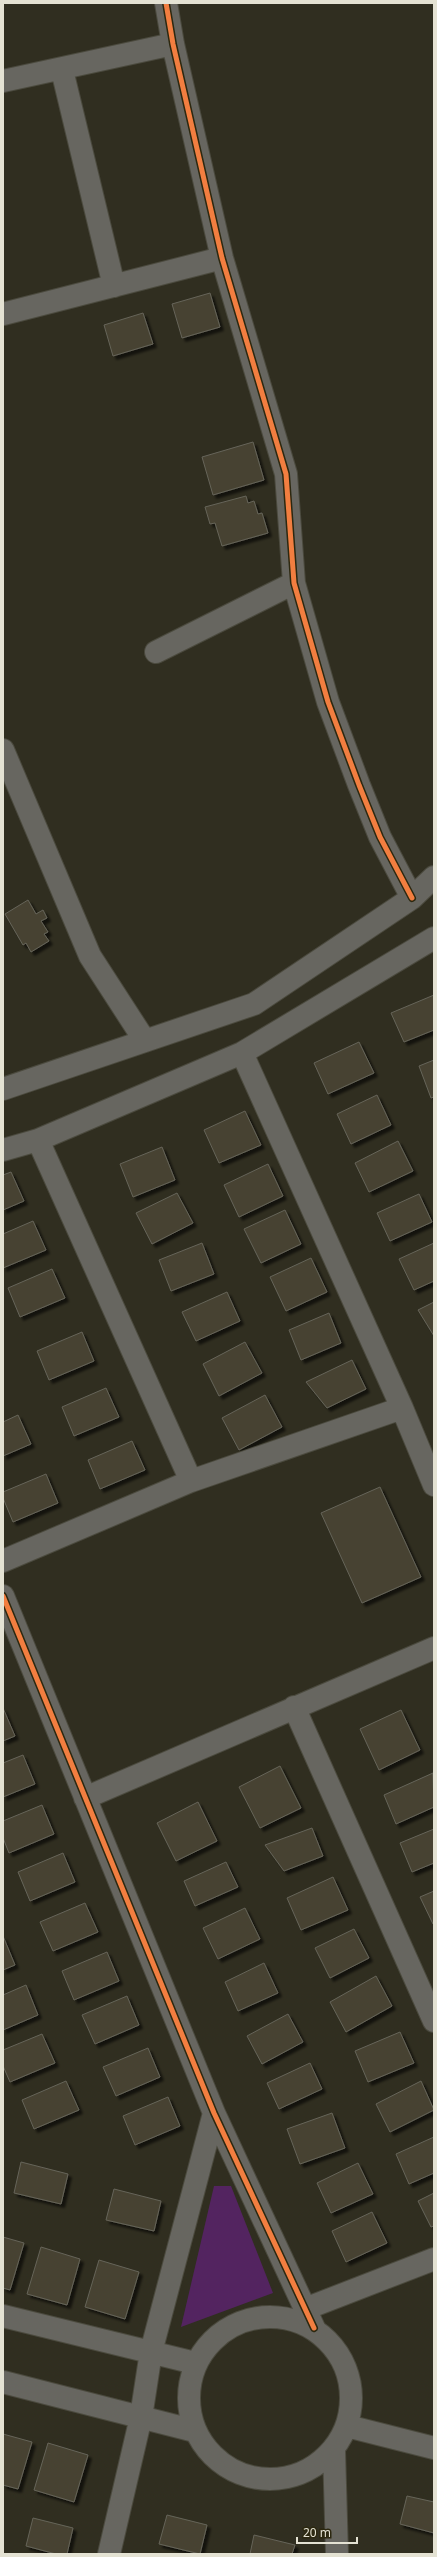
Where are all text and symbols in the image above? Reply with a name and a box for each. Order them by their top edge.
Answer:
scale bar [297,2519,357,2545]
text: 20 m [303,2524,331,2541]

